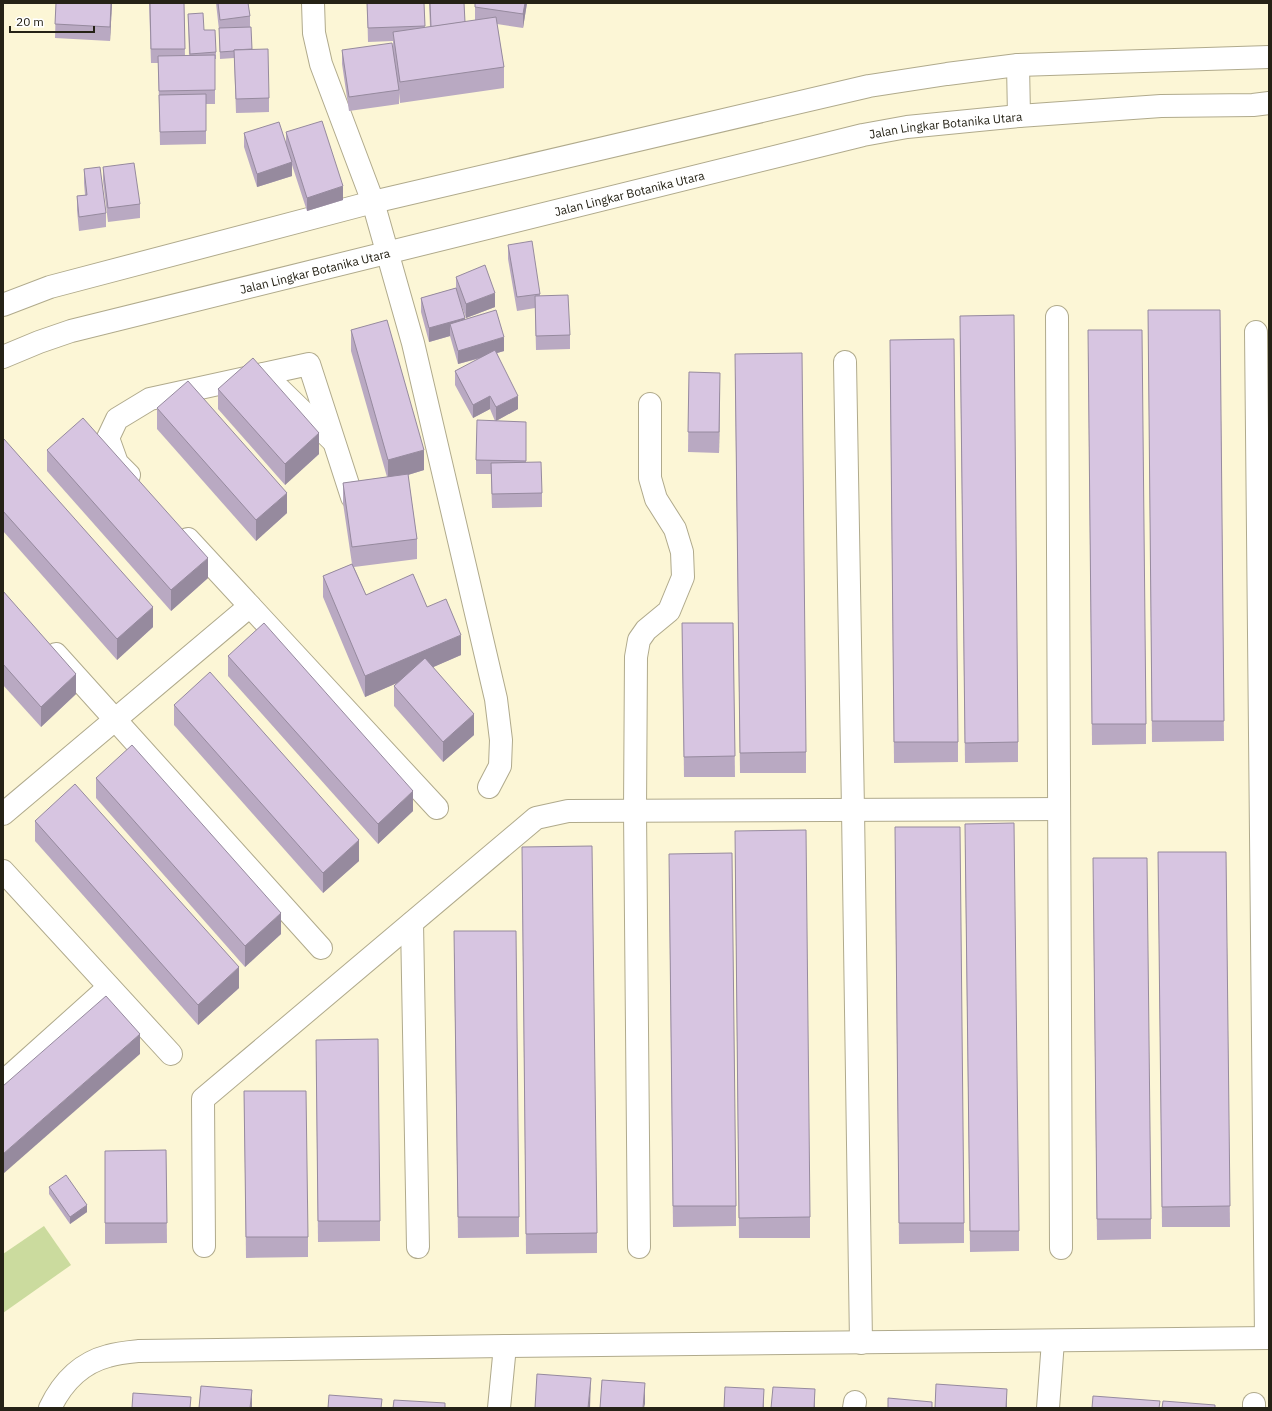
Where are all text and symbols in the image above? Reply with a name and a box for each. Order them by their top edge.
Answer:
scale bar [10,8,94,34]
text: 20 m [16,14,44,29]
street label: Jalan Lingkar Botanika Utara [868,108,1023,141]
street label: Jalan Lingkar Botanika Utara [553,167,707,219]
street label: Jalan Lingkar Botanika Utara [238,245,392,296]

